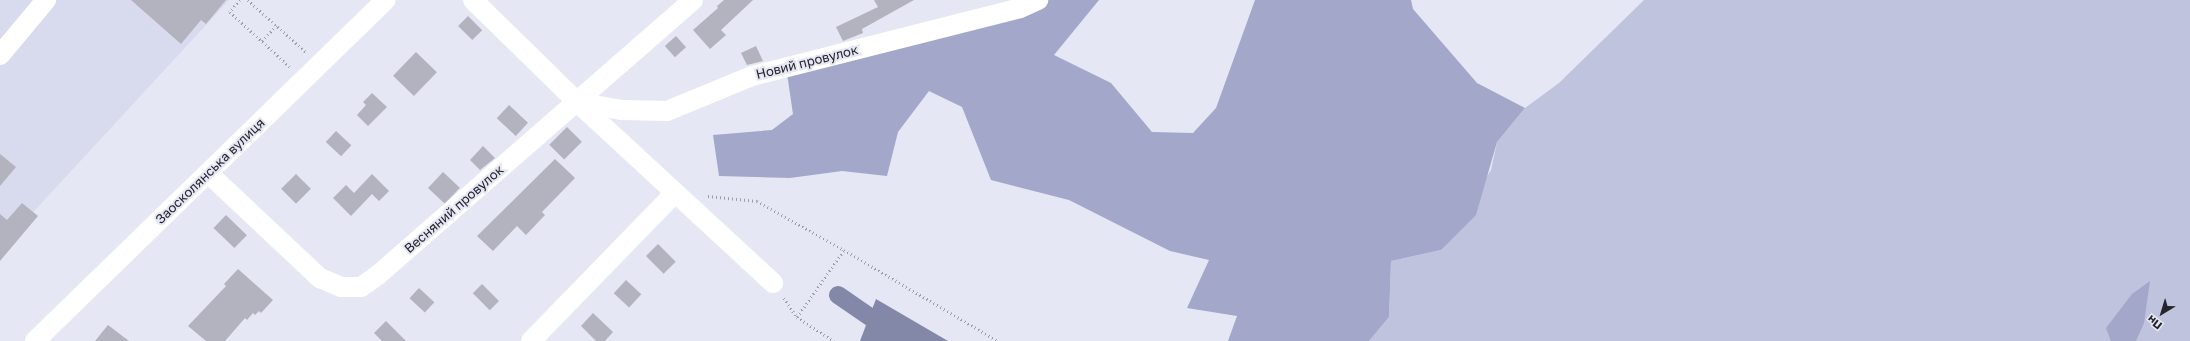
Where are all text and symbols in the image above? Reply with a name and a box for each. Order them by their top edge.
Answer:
street label: Новий провулок [754,42,860,82]
street label: Заосколянська вулиця [152,115,268,227]
street label: Весняний провулок [401,162,507,256]
north arrow [2142,293,2182,333]
text: Пн [2144,313,2164,333]

